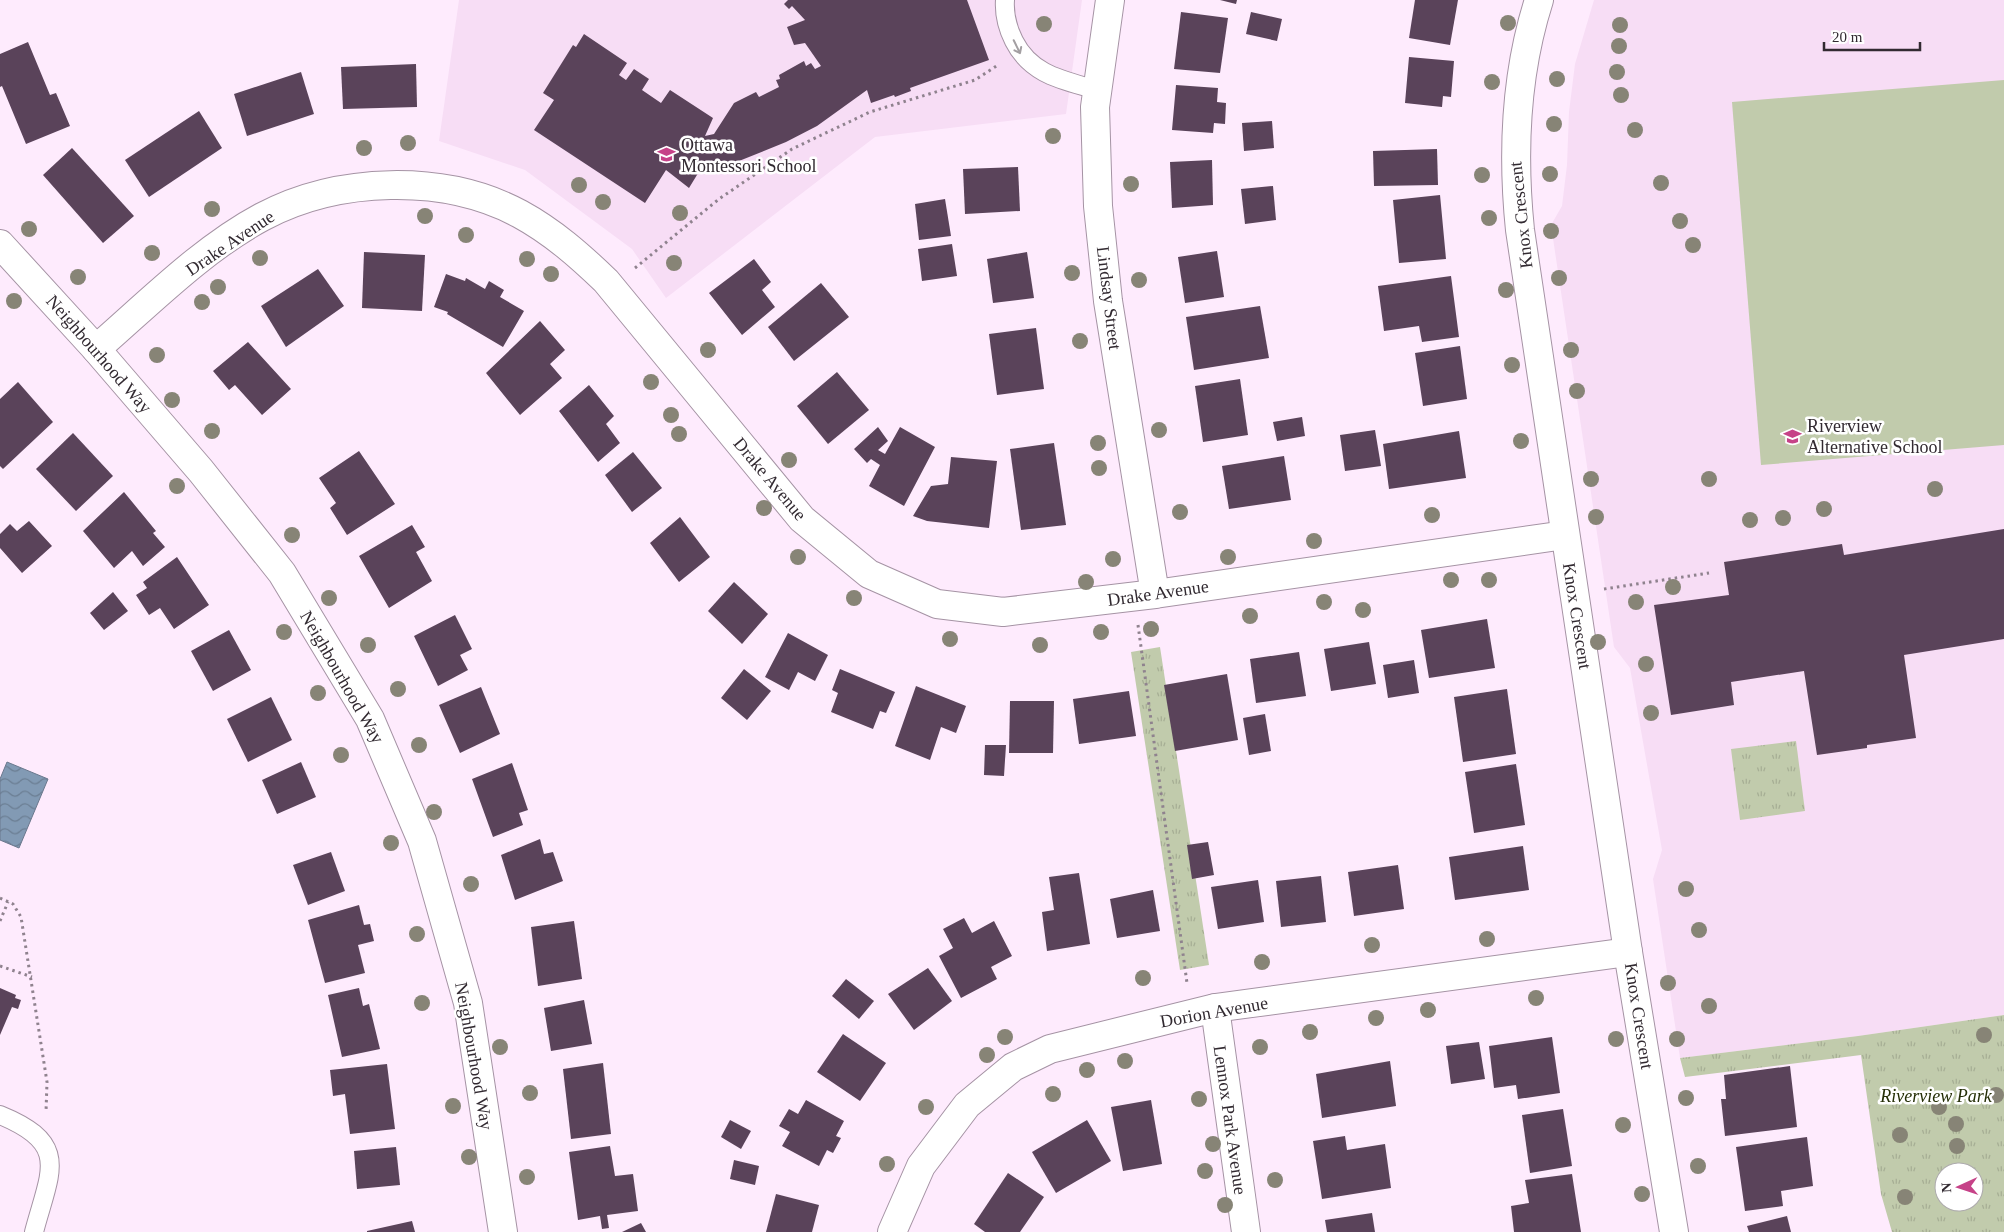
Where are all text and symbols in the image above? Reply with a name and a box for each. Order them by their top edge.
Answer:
scale bar [1824,20,1920,52]
text: 20 m [1832,29,1863,45]
one-way arrow [1012,39,1022,54]
place label: Ottawa Montessori School [681,135,817,176]
school or university icon: Ottawa Montessori School [657,145,677,165]
street label: Knox Crescent [1505,161,1537,269]
street label: Drake Avenue [182,206,278,280]
street label: Lindsay Street [1093,245,1125,351]
street label: Neighbourhood Way [42,291,156,417]
place label: Riverview Alternative School [1807,416,1942,457]
school or university icon: Riverview Alternative School [1783,426,1803,446]
street label: Drake Avenue [730,433,810,525]
street label: Knox Crescent [1559,561,1595,671]
street label: Drake Avenue [1106,576,1210,610]
street label: Neighbourhood Way [296,607,388,747]
street label: Knox Crescent [1621,961,1657,1071]
street label: Neighbourhood Way [451,981,497,1131]
street label: Dorion Avenue [1159,993,1269,1031]
street label: Lennox Park Avenue [1210,1044,1250,1196]
park label: Riverview Park [1879,1086,1993,1106]
north arrow [1934,1162,1984,1212]
text: N [1939,1182,1954,1193]

